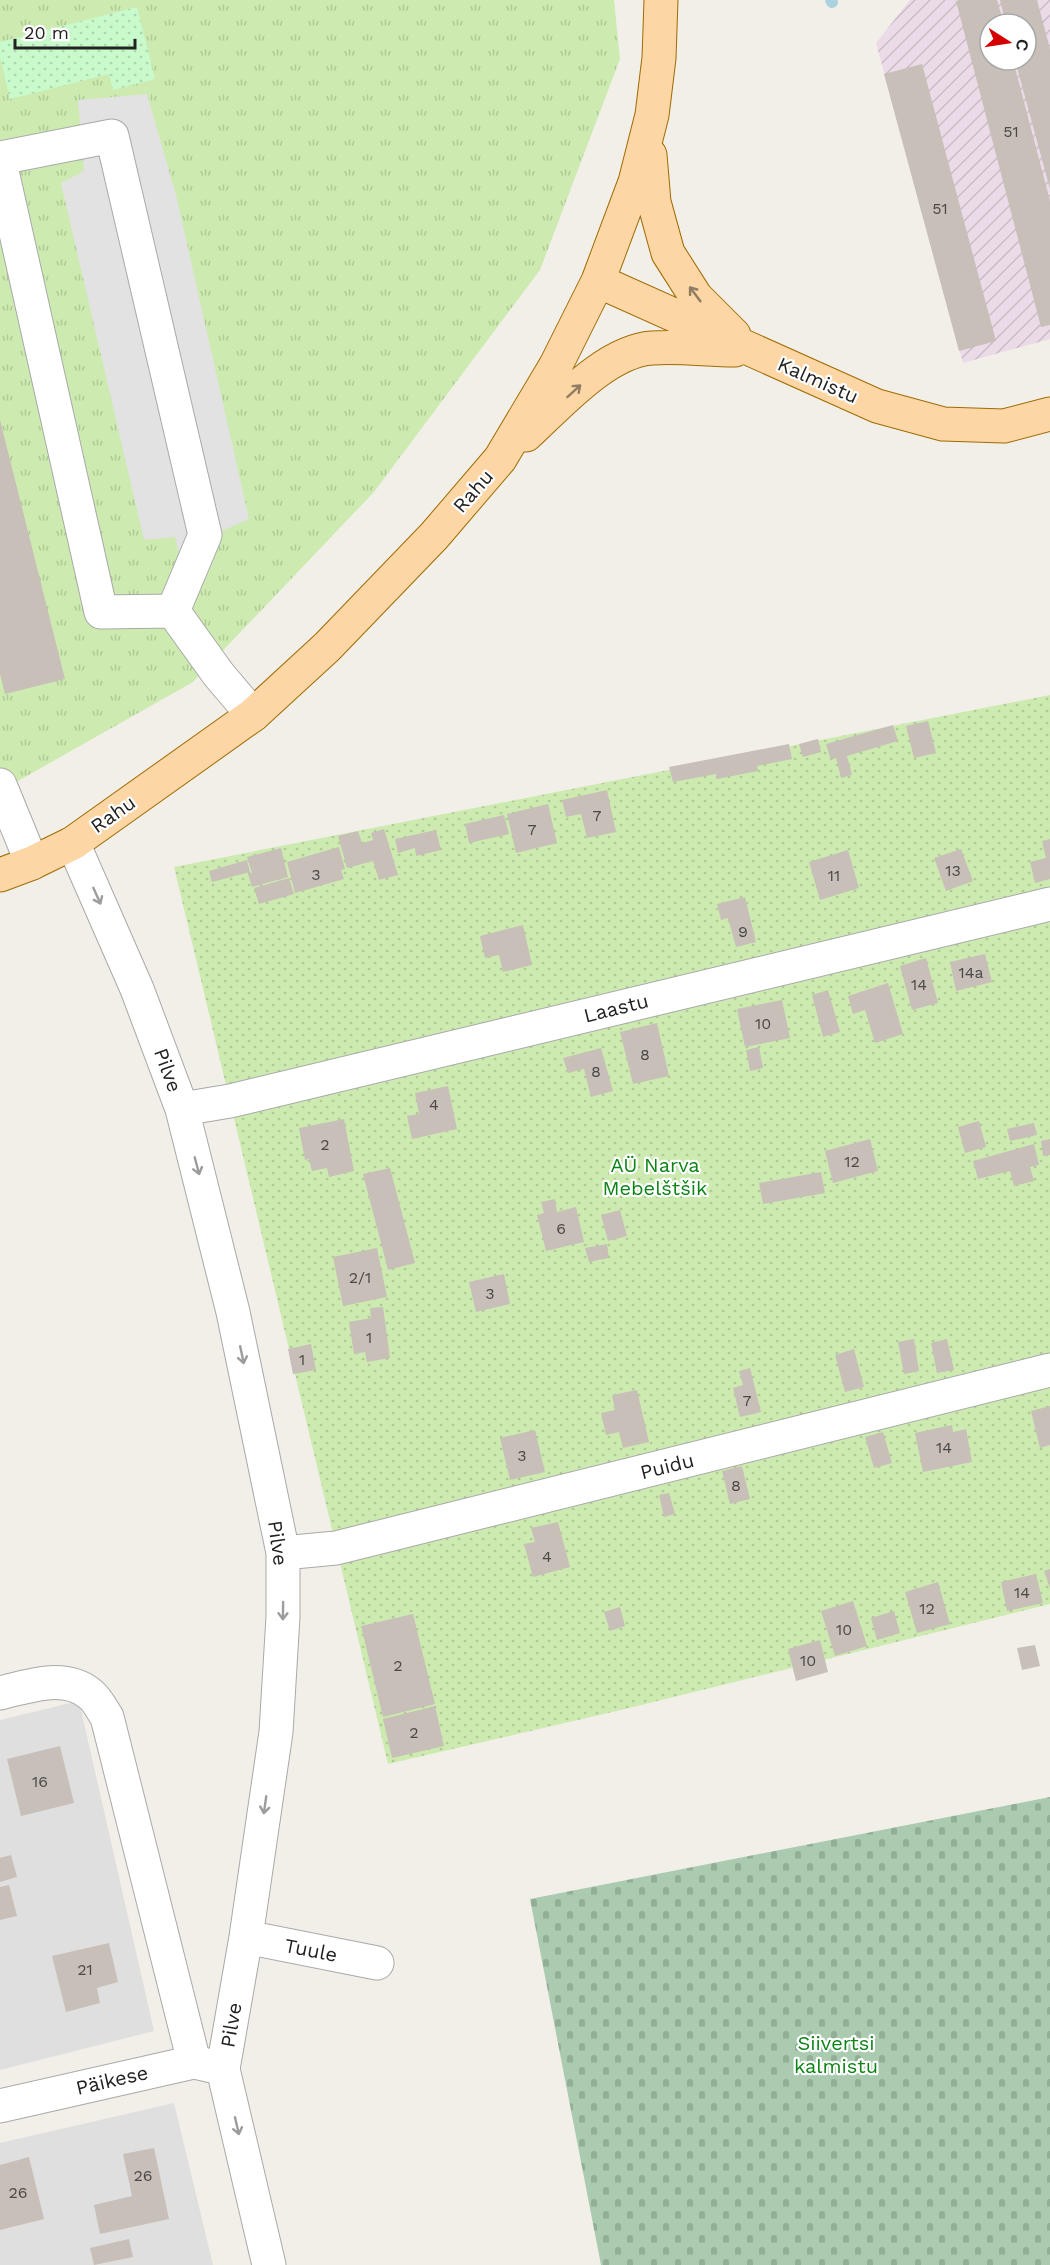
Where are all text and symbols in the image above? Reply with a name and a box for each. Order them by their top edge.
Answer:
scale bar [15,12,135,50]
north arrow [978,12,1038,72]
text: 20 m [24,22,69,43]
text: С [1012,37,1033,53]
house number: 51 [1003,122,1019,141]
house number: 51 [932,199,948,218]
one-way arrow [689,286,702,302]
street label: Kalmistu [774,352,862,408]
one-way arrow [567,384,582,398]
street label: Rahu [448,465,498,517]
street label: Rahu [86,790,140,838]
house number: 7 [593,806,602,825]
house number: 7 [528,820,537,839]
house number: 13 [945,861,961,880]
house number: 3 [311,865,321,884]
house number: 11 [828,866,840,885]
one-way arrow [91,887,103,905]
house number: 9 [738,922,748,941]
house number: 14a [958,963,984,982]
house number: 14 [911,975,927,994]
street label: Laastu [581,988,651,1028]
house number: 10 [755,1014,771,1033]
street label: Pilve [149,1045,187,1095]
house number: 8 [640,1045,650,1064]
house number: 8 [591,1062,601,1081]
house number: 4 [429,1095,439,1114]
house number: 2 [320,1135,330,1154]
house number: 12 [844,1152,860,1171]
park label: AÜ Narva Mebelštšik [603,1153,707,1200]
one-way arrow [191,1156,203,1175]
house number: 6 [556,1219,566,1238]
house number: 2/1 [349,1268,371,1287]
house number: 3 [485,1284,495,1303]
house number: 1 [366,1328,372,1347]
one-way arrow [237,1345,248,1365]
house number: 1 [299,1350,305,1369]
house number: 7 [743,1391,752,1410]
house number: 14 [936,1438,952,1457]
house number: 3 [517,1446,527,1465]
street label: Puidu [638,1448,696,1484]
house number: 8 [731,1476,741,1495]
street label: Pilve [263,1519,293,1567]
house number: 4 [542,1547,552,1566]
house number: 14 [1014,1583,1030,1602]
house number: 12 [919,1599,935,1618]
one-way arrow [277,1601,289,1621]
house number: 10 [836,1620,852,1639]
house number: 10 [800,1651,816,1670]
house number: 2 [393,1656,403,1675]
house number: 2 [409,1723,419,1742]
house number: 16 [32,1772,48,1791]
one-way arrow [259,1795,270,1815]
street label: Tuule [283,1933,339,1967]
house number: 21 [77,1960,93,1979]
street label: Pilve [215,2001,247,2049]
park label: Siivertsi kalmistu [794,2031,878,2078]
street label: Päikese [74,2060,150,2100]
one-way arrow [231,2116,243,2135]
house number: 26 [133,2166,153,2185]
house number: 26 [8,2183,28,2202]

